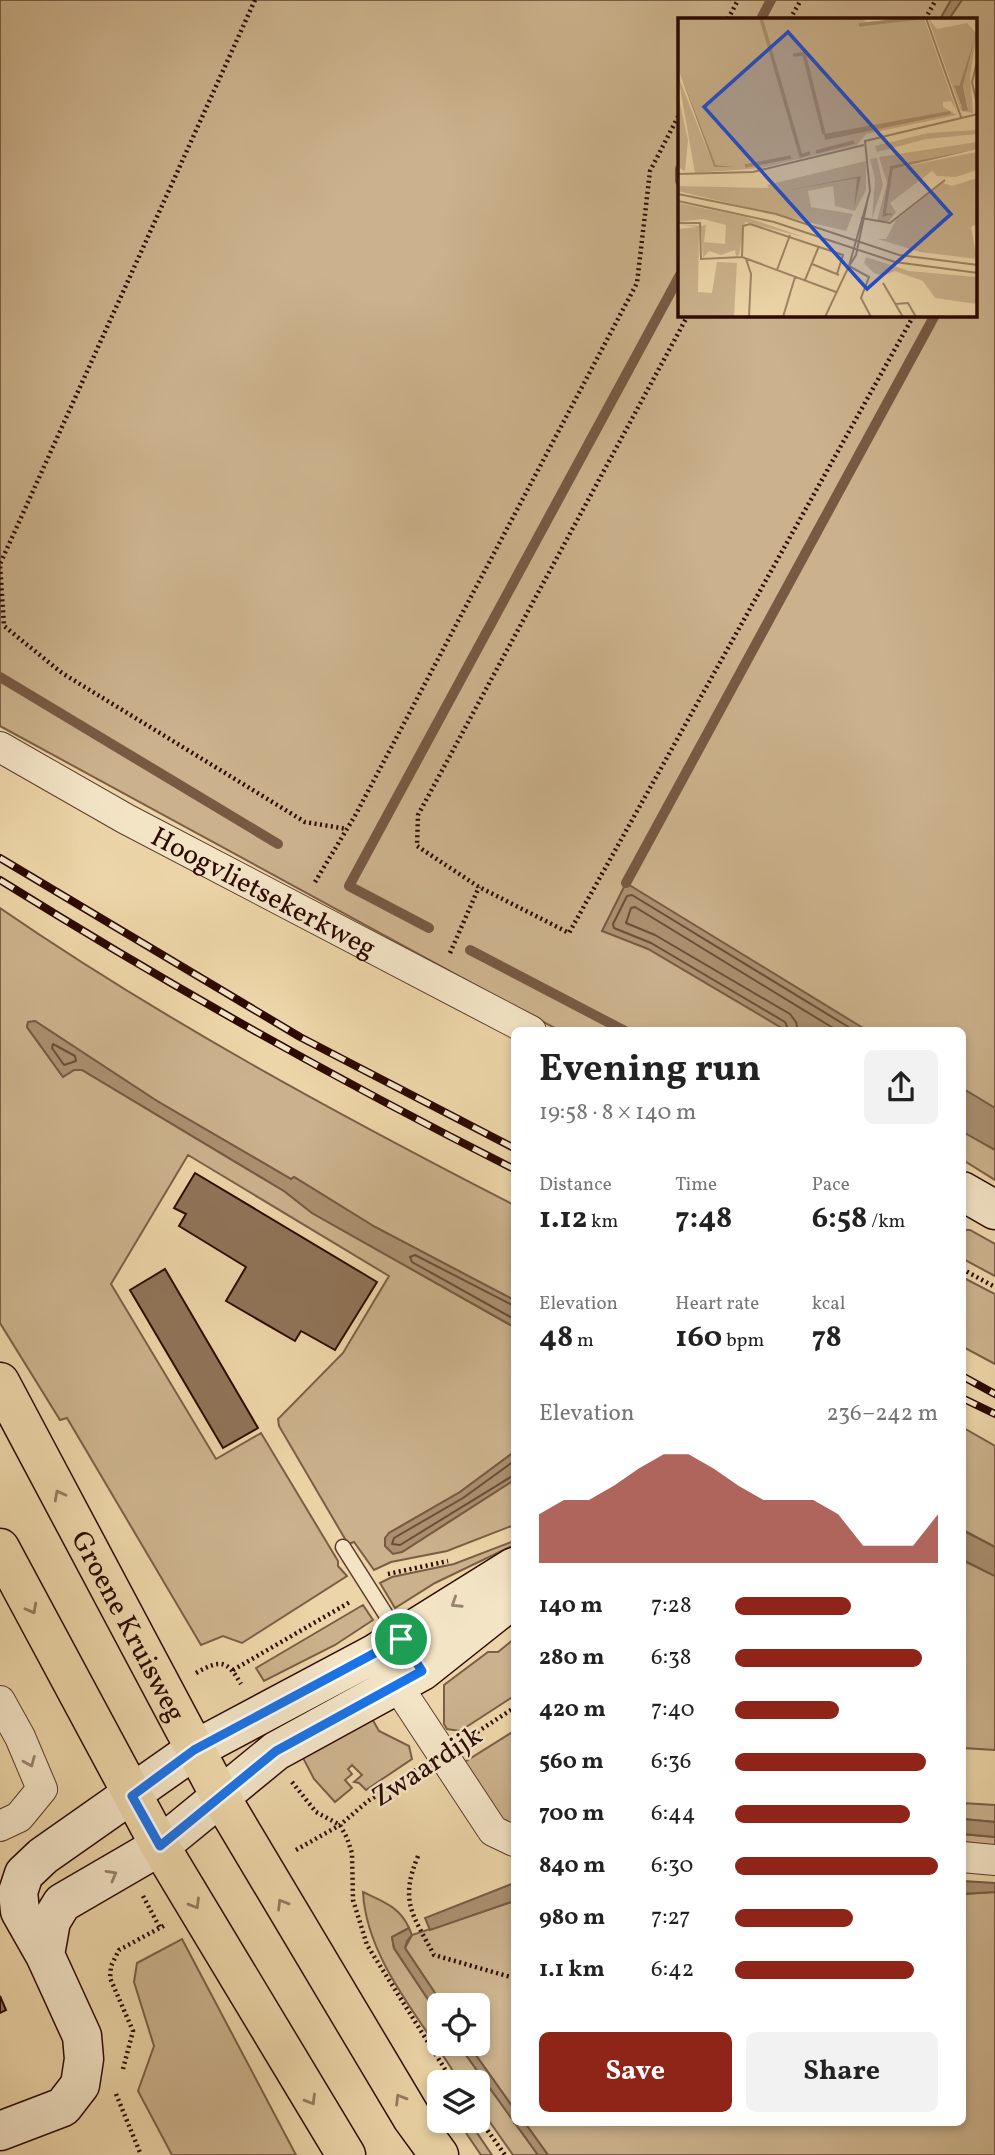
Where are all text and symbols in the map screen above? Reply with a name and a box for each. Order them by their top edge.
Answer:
inset map [678,18,978,317]
street label: Hoogvlietsekerkweg [143,818,382,969]
text: Evening run [539,1044,761,1097]
button: share [864,1050,938,1124]
text: 19:58 · 8 × 140 m [539,1097,696,1129]
text: Distance [539,1172,612,1198]
text: Time [675,1172,717,1198]
text: Pace [812,1172,850,1198]
text: 1.12 [539,1198,587,1240]
text: 7:48 [675,1198,732,1240]
text: 6:58 [812,1198,867,1240]
text: km [587,1209,618,1235]
text: /km [867,1209,905,1235]
text: Elevation [539,1291,618,1317]
text: Heart rate [675,1291,759,1317]
text: kcal [812,1291,845,1317]
text: 48 [539,1317,573,1359]
text: 160 [675,1317,722,1359]
text: 78 [812,1317,842,1359]
text: m [573,1328,594,1354]
text: bpm [722,1328,764,1354]
text: Elevation [539,1398,635,1430]
text: 236–242 m [826,1398,938,1430]
one-way arrow [54,1489,68,1502]
street label: Groene Kruisweg [60,1524,194,1729]
text: 140 m [539,1590,603,1622]
text: 7:28 [651,1590,692,1622]
one-way arrow [451,1595,464,1607]
one-way arrow [23,1602,37,1614]
pin [371,1609,431,1669]
icon: arrive [382,1620,420,1658]
text: 280 m [539,1642,605,1674]
text: 6:38 [651,1642,692,1674]
text: 420 m [539,1694,606,1726]
text: 7:40 [651,1694,695,1726]
street label: Zwaardijk [364,1717,490,1817]
text: 560 m [539,1746,604,1778]
text: 6:36 [651,1746,692,1778]
one-way arrow [22,1755,36,1767]
text: 700 m [539,1798,605,1830]
text: 6:44 [651,1798,696,1830]
text: 840 m [539,1850,605,1882]
text: 6:30 [651,1850,693,1882]
one-way arrow [104,1870,117,1883]
one-way arrow [187,1897,200,1910]
one-way arrow [277,1899,290,1912]
text: 980 m [539,1902,605,1934]
text: 7:27 [651,1902,691,1934]
text: 1.1 km [539,1954,605,1986]
text: 6:42 [651,1954,694,1986]
map controls [427,1993,490,2133]
button: locate [427,1993,490,2056]
button: Save [539,2032,732,2112]
button: Share [746,2032,938,2112]
button: layers [427,2070,490,2133]
one-way arrow [303,2092,316,2105]
one-way arrow [395,2093,408,2106]

